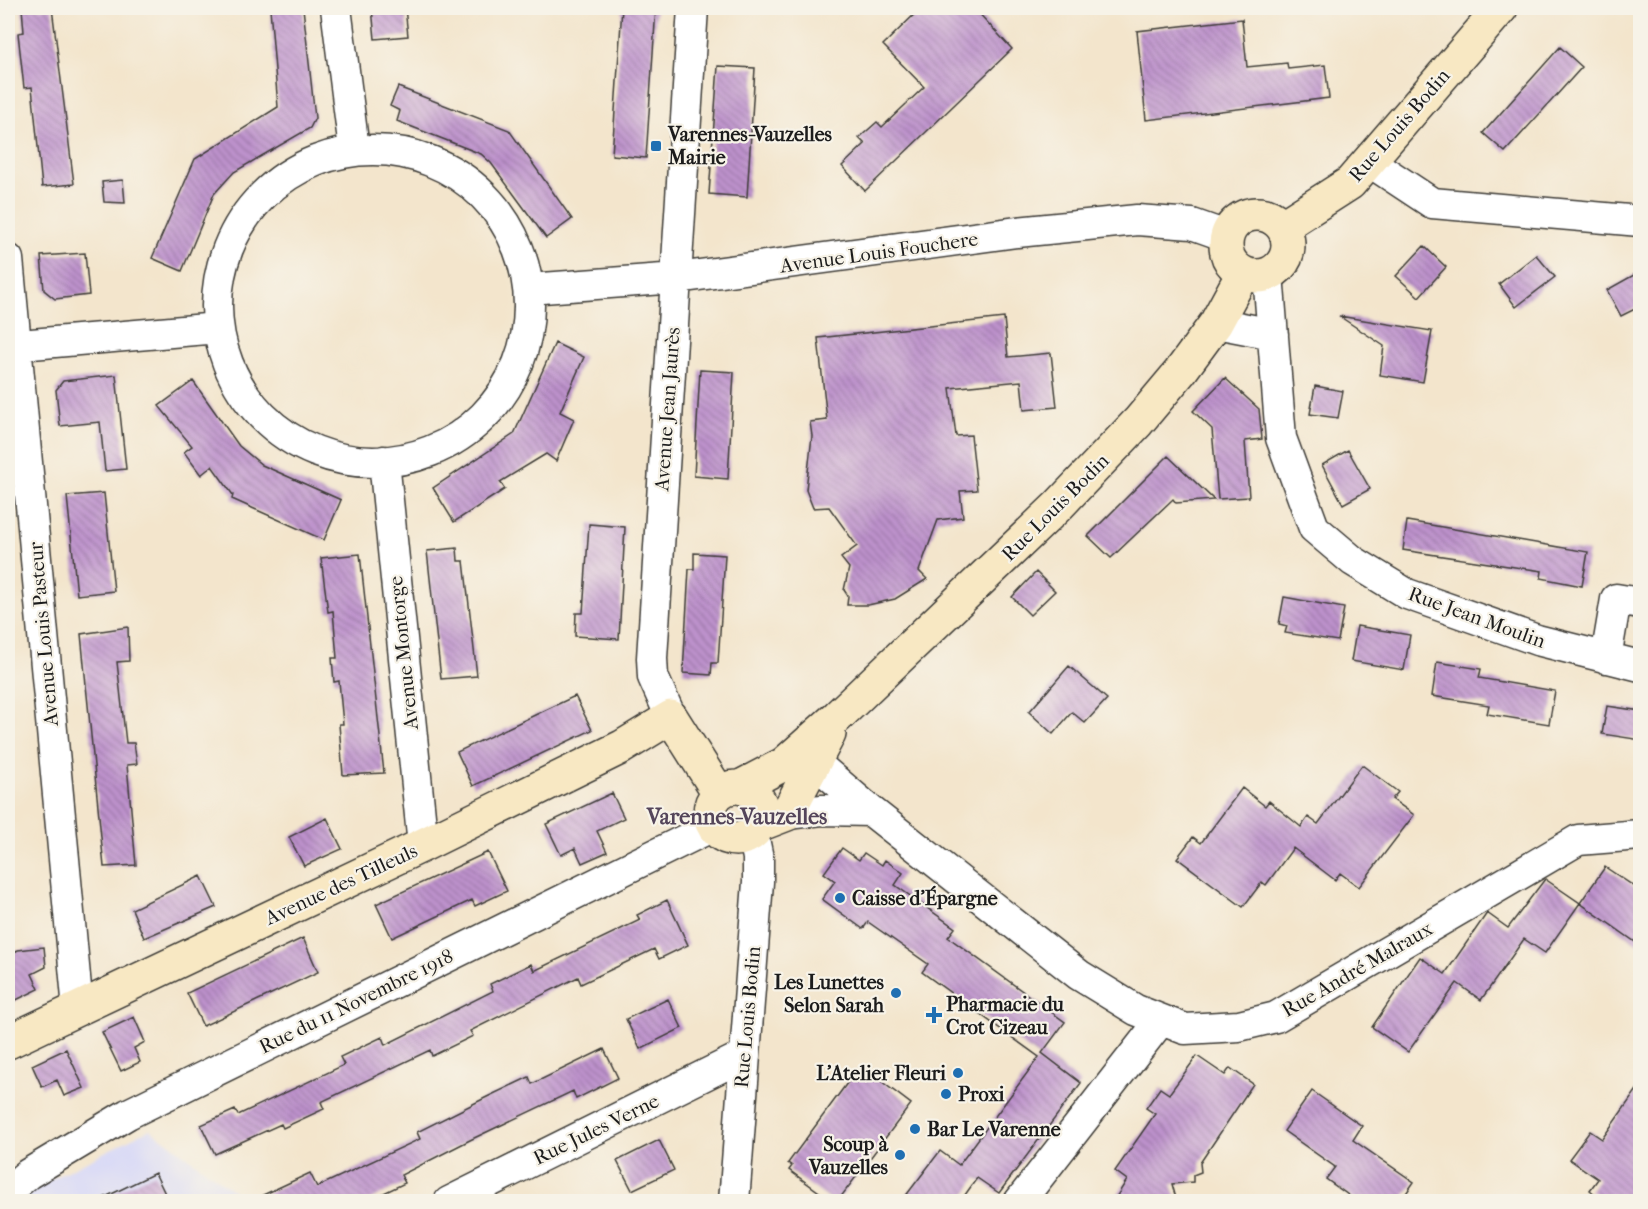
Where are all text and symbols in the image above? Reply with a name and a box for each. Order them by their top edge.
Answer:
street label: Rue Louis Bodin [1344,64,1455,187]
place label: Varennes-Vauzelles Mairie [667,123,833,169]
marker: Varennes-Vauzelles Mairie [649,139,663,153]
street label: Avenue Louis Fouchere [778,227,980,278]
street label: Avenue Jean Jaurès [650,326,685,493]
street label: Rue Louis Bodin [997,449,1114,566]
street label: Avenue Louis Pasteur [24,540,63,728]
street label: Avenue Montorge [384,575,423,732]
street label: Rue Jean Moulin [1405,582,1549,653]
district label: Varennes-Vauzelles [646,804,827,830]
street label: Avenue des Tilleuls [261,839,421,930]
place label: Caisse d'Épargne [852,885,998,910]
marker: Caisse d'Épargne [833,891,847,905]
street label: Rue André Malraux [1278,917,1437,1022]
street label: Rue du 11 Novembre 1918 [255,944,457,1058]
street label: Rue Louis Bodin [730,945,765,1089]
place label: Les Lunettes Selon Sarah [774,971,885,1017]
marker: Les Lunettes Selon Sarah [889,986,903,1000]
place label: Pharmacie du Crot Cizeau [946,993,1065,1039]
marker: Pharmacie du Crot Cizeau [927,1008,941,1022]
place label: L'Atelier Fleuri [816,1062,947,1085]
marker: L'Atelier Fleuri [951,1066,965,1080]
place label: Proxi [958,1083,1006,1106]
marker: Proxi [939,1087,953,1101]
street label: Rue Jules Verne [530,1089,663,1170]
place label: Bar Le Varenne [927,1118,1061,1141]
marker: Bar Le Varenne [908,1122,922,1136]
place label: Scoup à Vauzelles [808,1133,889,1179]
marker: Scoup à Vauzelles [893,1148,907,1162]

